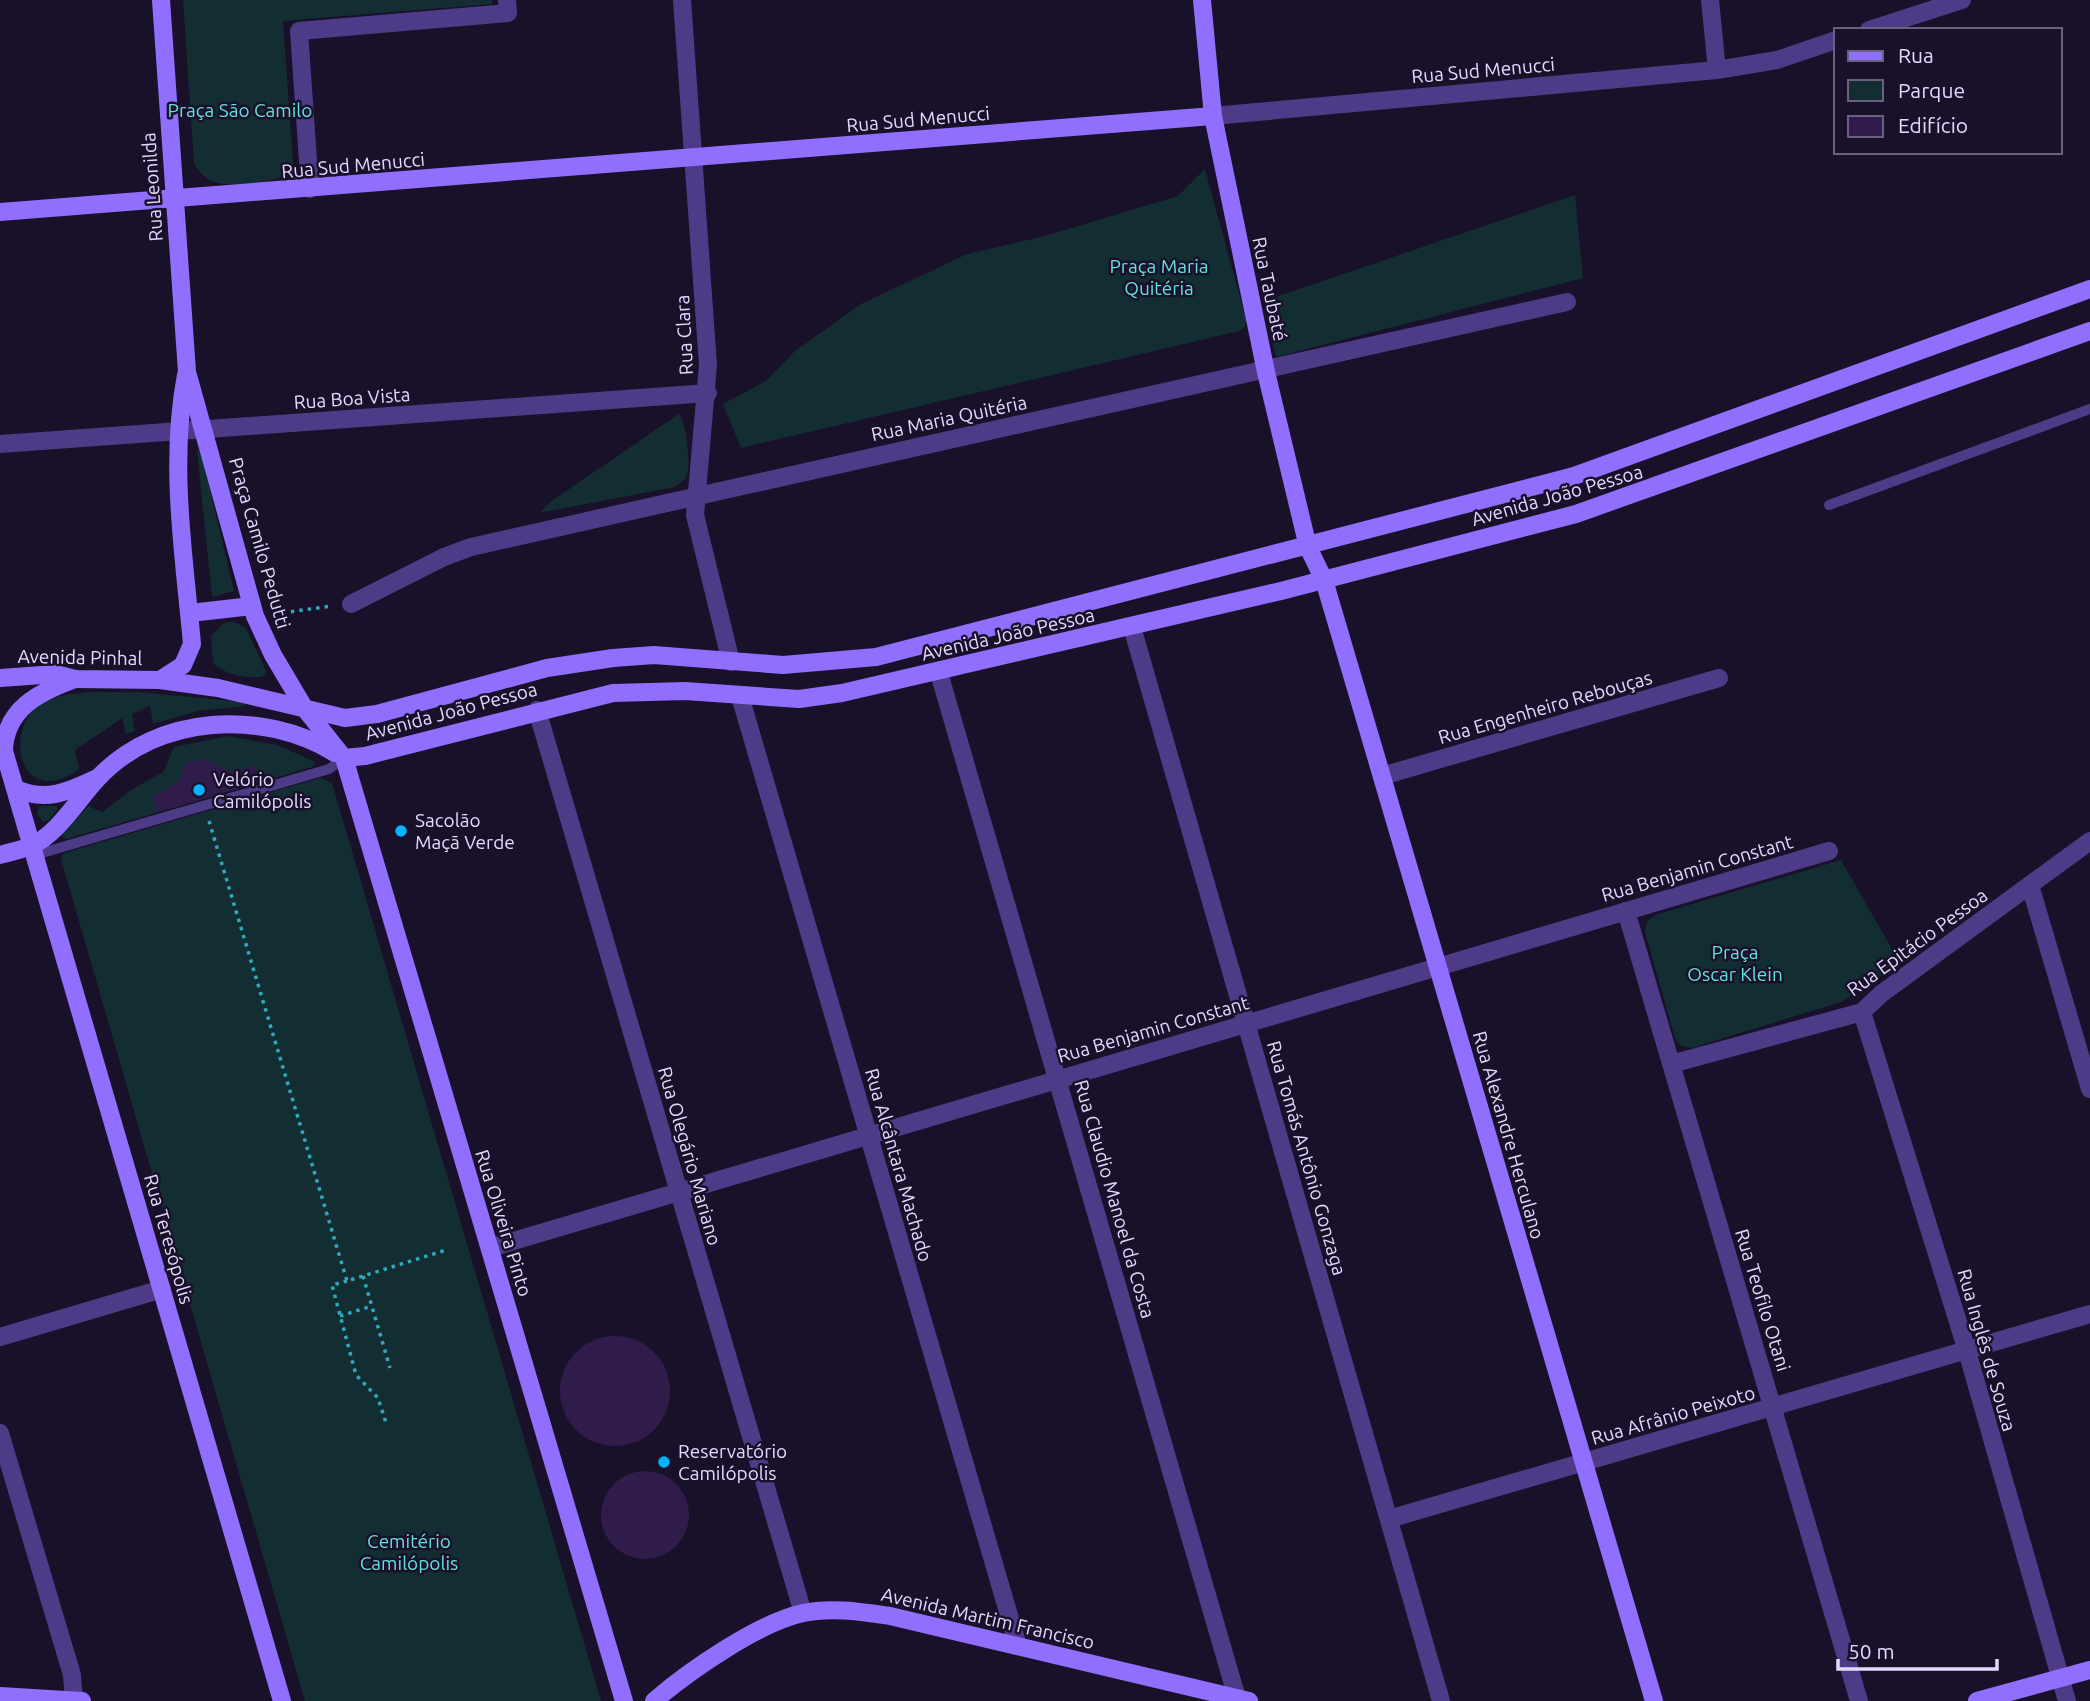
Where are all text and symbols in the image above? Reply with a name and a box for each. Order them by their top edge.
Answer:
legend [1834,28,2062,154]
text: Rua [1898,43,1934,67]
street label: Rua Sud Menucci [1410,53,1556,87]
text: Parque [1898,78,1965,102]
park label: Praça São Camilo [168,99,312,121]
street label: Rua Sud Menucci [845,102,991,136]
text: Edifício [1898,113,1968,137]
street label: Rua Leonilda [137,132,167,242]
street label: Rua Sud Menucci [280,148,426,182]
street label: Rua Taubaté [1248,235,1292,343]
park label: Praça Maria Quitéria [1109,255,1209,299]
street label: Rua Clara [671,294,697,376]
street label: Rua Boa Vista [293,383,411,413]
street label: Rua Maria Quitéria [869,391,1029,445]
street label: Praça Camilo Pedutti [225,455,295,631]
street label: Avenida João Pessoa [1469,460,1645,530]
street label: Avenida João Pessoa [919,603,1097,665]
street label: Avenida Pinhal [17,645,143,669]
street label: Rua Engenheiro Rebouças [1436,666,1654,748]
street label: Avenida João Pessoa [363,677,539,745]
place label: Velório Camilópolis [213,768,312,812]
marker: Velório Camilópolis [191,782,207,798]
place label: Sacolão Maçã Verde [415,809,515,853]
marker: Sacolão Maçã Verde [393,823,409,839]
street label: Rua Benjamin Constant [1599,830,1796,906]
street label: Rua Epitácio Pessoa [1843,884,1991,1000]
park label: Praça Oscar Klein [1687,941,1783,985]
street label: Rua Benjamin Constant [1055,991,1252,1067]
street label: Rua Alexandre Herculano [1469,1029,1549,1241]
street label: Rua Tomás Antônio Gonzaga [1263,1038,1351,1278]
street label: Rua Olegário Mariano [654,1064,726,1248]
street label: Rua Alcântara Machado [861,1066,937,1264]
street label: Rua Claudio Manoel da Costa [1070,1077,1160,1321]
street label: Rua Oliveira Pinto [471,1147,537,1299]
street label: Rua Teresópolis [140,1172,198,1306]
street label: Rua Teofilo Otani [1731,1226,1795,1374]
street label: Rua Inglês de Souza [1953,1266,2021,1434]
street label: Rua Afrânio Peixoto [1589,1381,1757,1449]
place label: Reservatório Camilópolis [678,1440,787,1484]
marker: Reservatório Camilópolis [656,1454,672,1470]
park label: Cemitério Camilópolis [360,1530,458,1574]
street label: Avenida Martim Francisco [879,1583,1097,1653]
scale bar [1838,1628,1997,1672]
text: 50 m [1848,1639,1895,1663]

